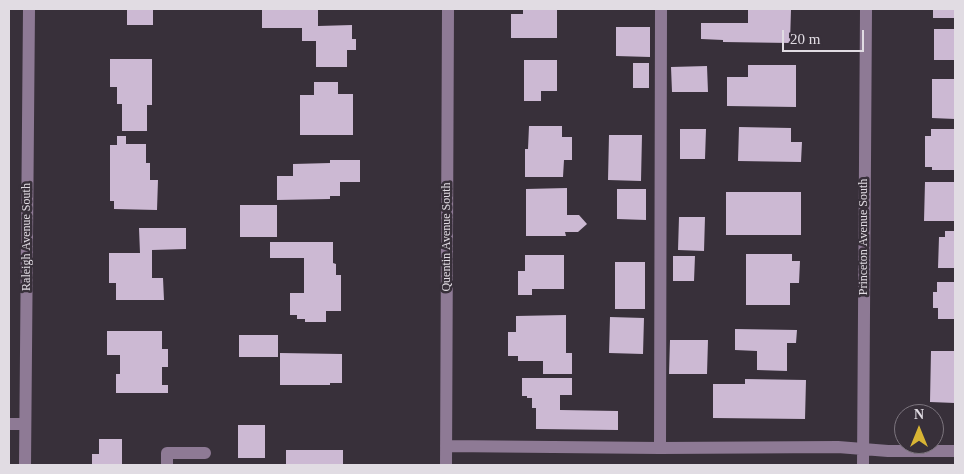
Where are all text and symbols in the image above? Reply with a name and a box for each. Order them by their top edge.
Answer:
scale bar [784,20,866,52]
text: 20 m [790,31,820,47]
street label: Princeton Avenue South [857,179,871,295]
street label: Quentin Avenue South [440,182,454,292]
street label: Raleigh Avenue South [20,183,34,291]
north arrow [894,404,944,454]
text: N [914,407,924,422]

